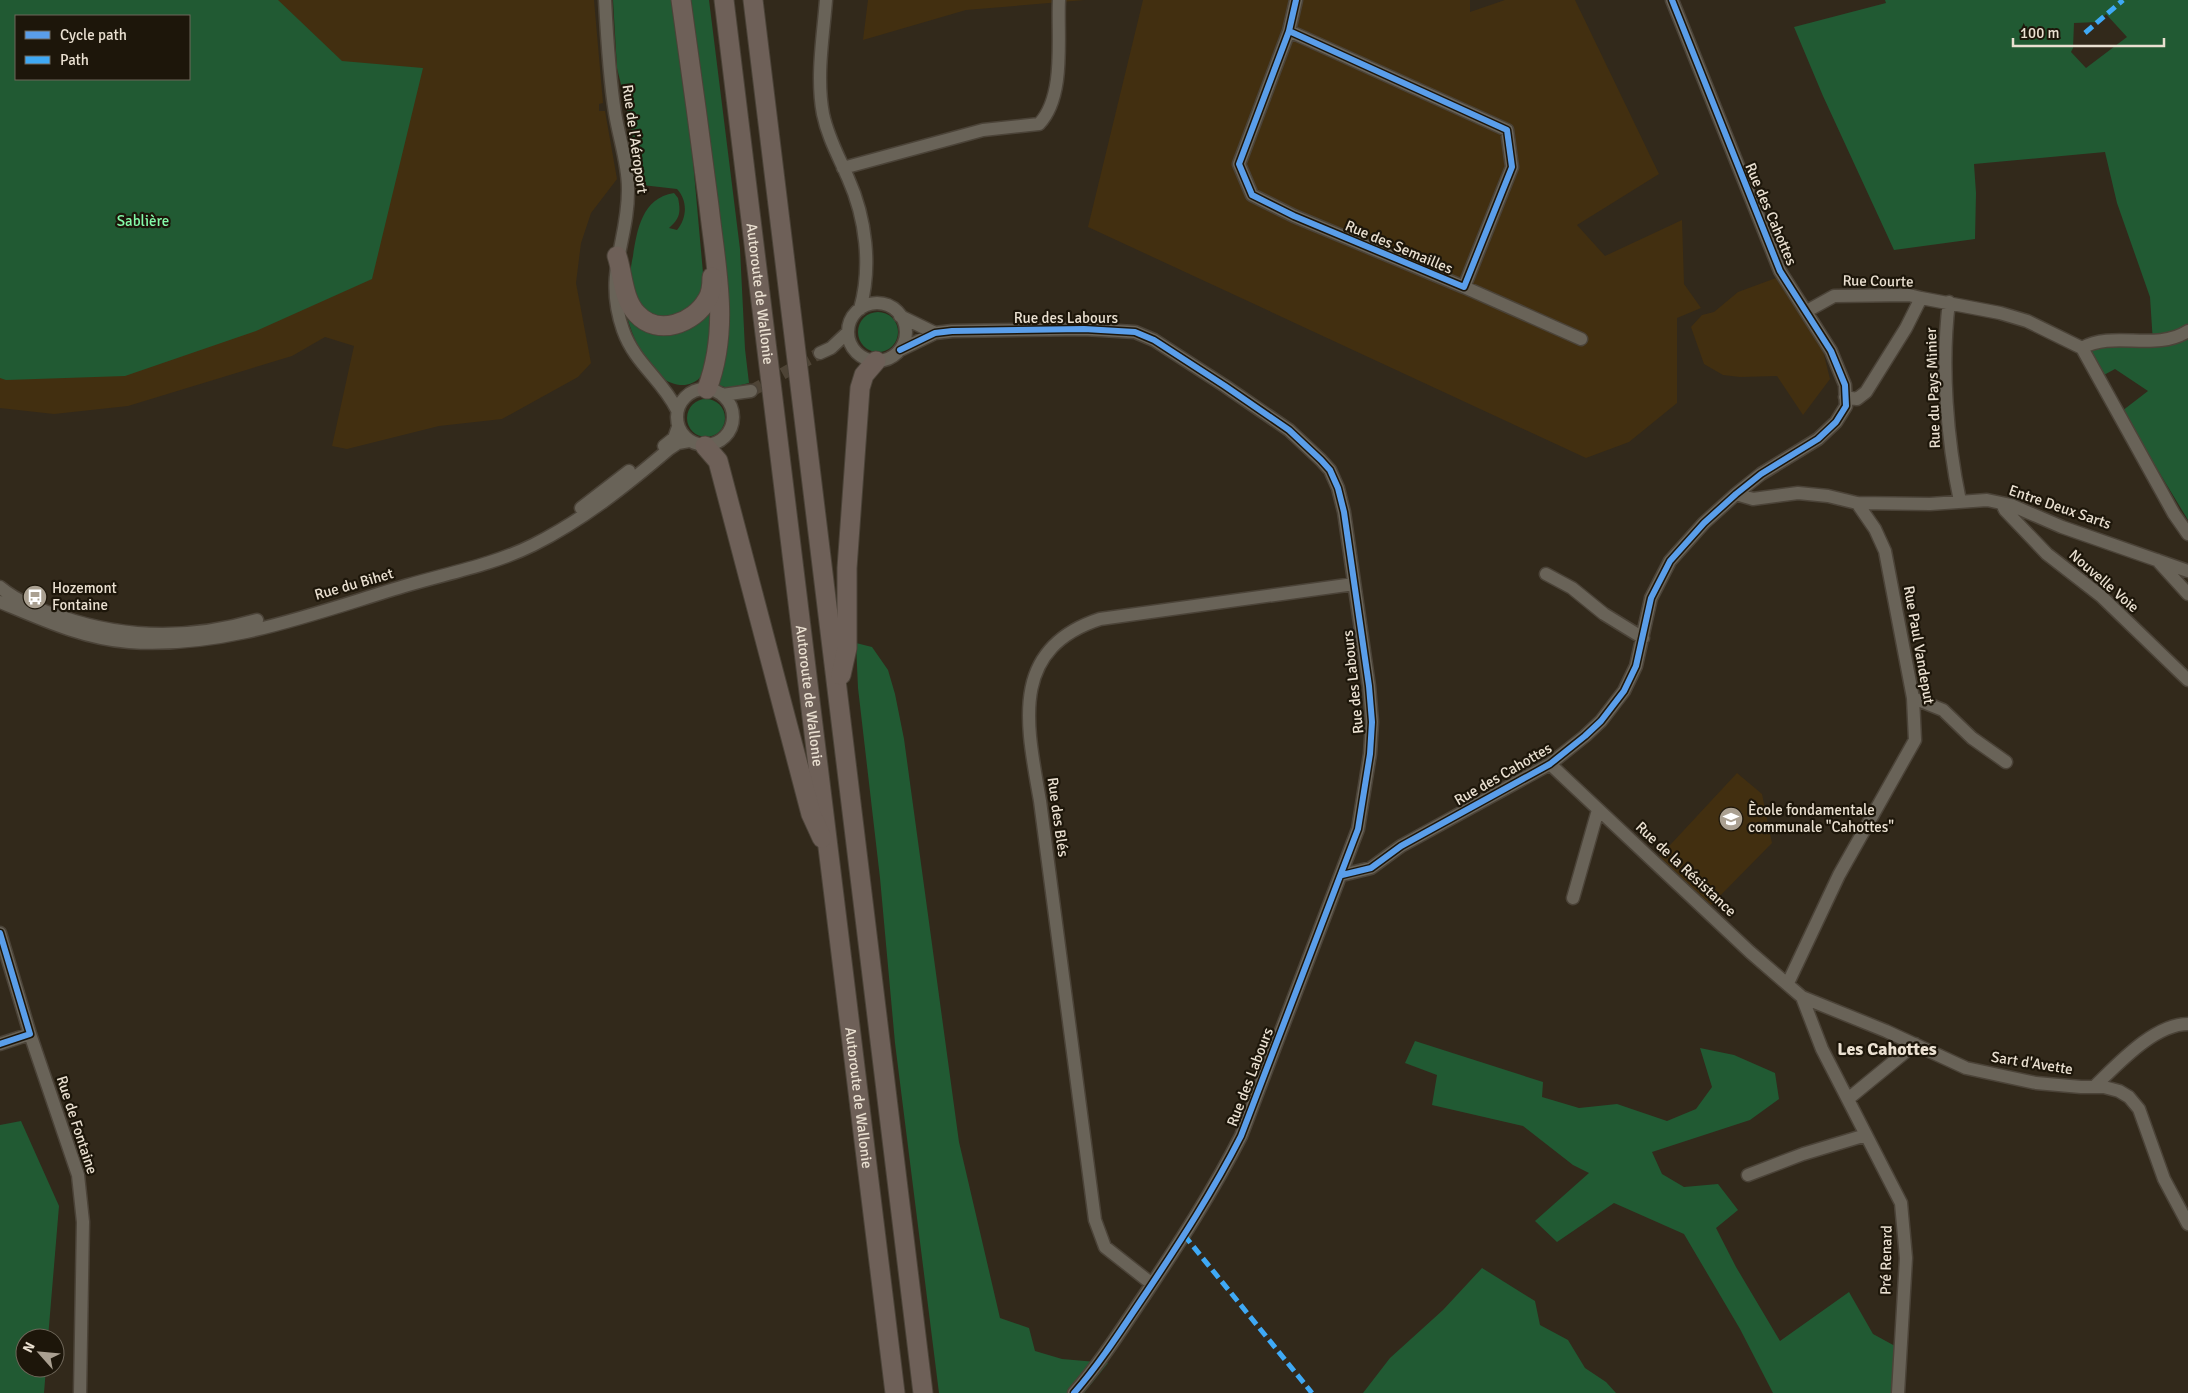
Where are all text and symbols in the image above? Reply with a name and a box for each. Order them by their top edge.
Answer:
legend [15,15,190,80]
scale bar [2013,15,2164,47]
text: 100 m [2020,24,2060,42]
text: Cycle path [60,26,127,44]
text: Path [60,51,89,69]
street label: Rue de l'Aéroport [618,83,652,195]
street label: Rue des Cahottes [1741,160,1801,268]
park label: Sablière [117,212,169,230]
street label: Rue des Semailles [1343,216,1456,278]
street label: Autoroute de Wallonie [742,222,778,365]
street label: Rue Courte [1842,271,1914,291]
street label: Rue des Labours [1014,309,1119,327]
street label: Rue du Pays Minier [1922,327,1944,449]
street label: Entre Deux Sarts [2006,481,2114,533]
street label: Nouvelle Voie [2065,546,2143,616]
street label: Rue du Bihet [312,564,396,604]
place label: Hozemont Fontaine [52,579,117,614]
bus stop icon: Hozemont Fontaine [22,584,48,610]
street label: Rue Paul Vandeput [1900,584,1938,706]
street label: Autoroute de Wallonie [792,624,827,767]
street label: Rue des Labours [1339,629,1367,735]
street label: Rue des Cahottes [1451,739,1555,809]
street label: Rue des Blés [1043,776,1073,858]
place label: Ècole fondamentale communale "Cahottes" [1748,800,1894,836]
school or university icon: Ècole fondamentale communale "Cahottes" [1718,806,1744,832]
street label: Rue de la Résistance [1632,818,1740,920]
street label: Rue des Labours [1223,1025,1277,1129]
street label: Autoroute de Wallonie [841,1026,876,1169]
district label: Les Cahottes [1837,1038,1937,1060]
street label: Sart d'Avette [1990,1048,2074,1078]
street label: Rue de Fontaine [53,1074,101,1176]
street label: Pré Renard [1876,1225,1896,1295]
north arrow [15,1328,65,1378]
text: N [19,1339,39,1356]

